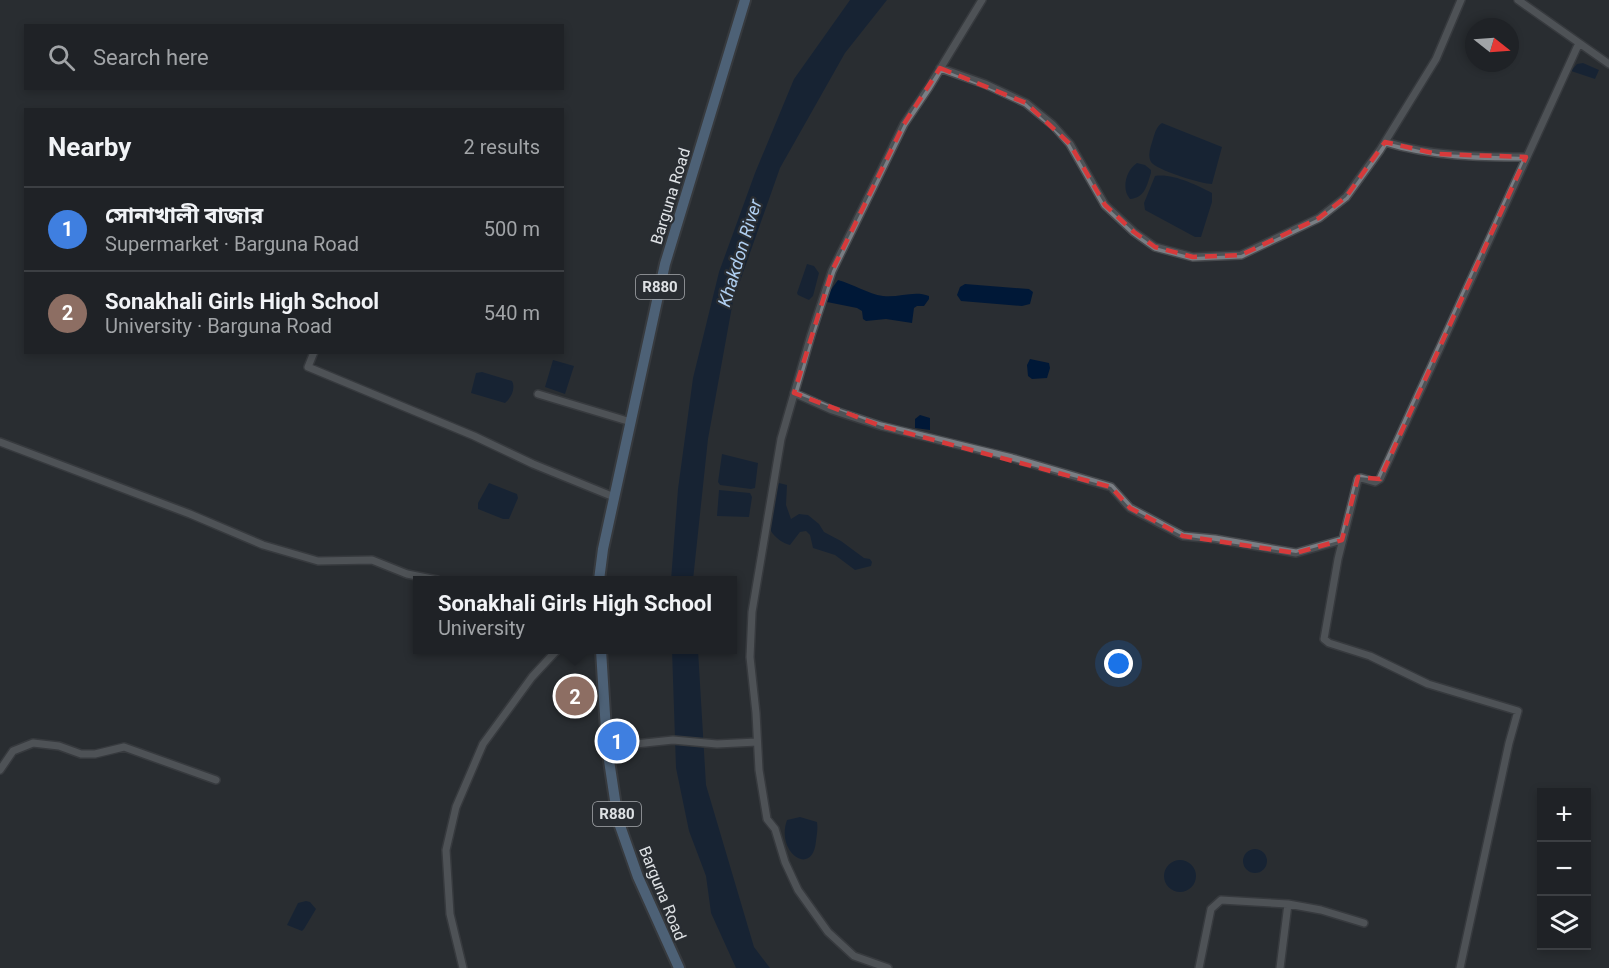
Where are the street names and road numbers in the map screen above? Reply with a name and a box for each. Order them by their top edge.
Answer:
street label: Barguna Road [647,146,694,247]
road number: R880 [636,275,684,299]
road number: R880 [593,802,641,826]
street label: Barguna Road [635,843,690,943]

